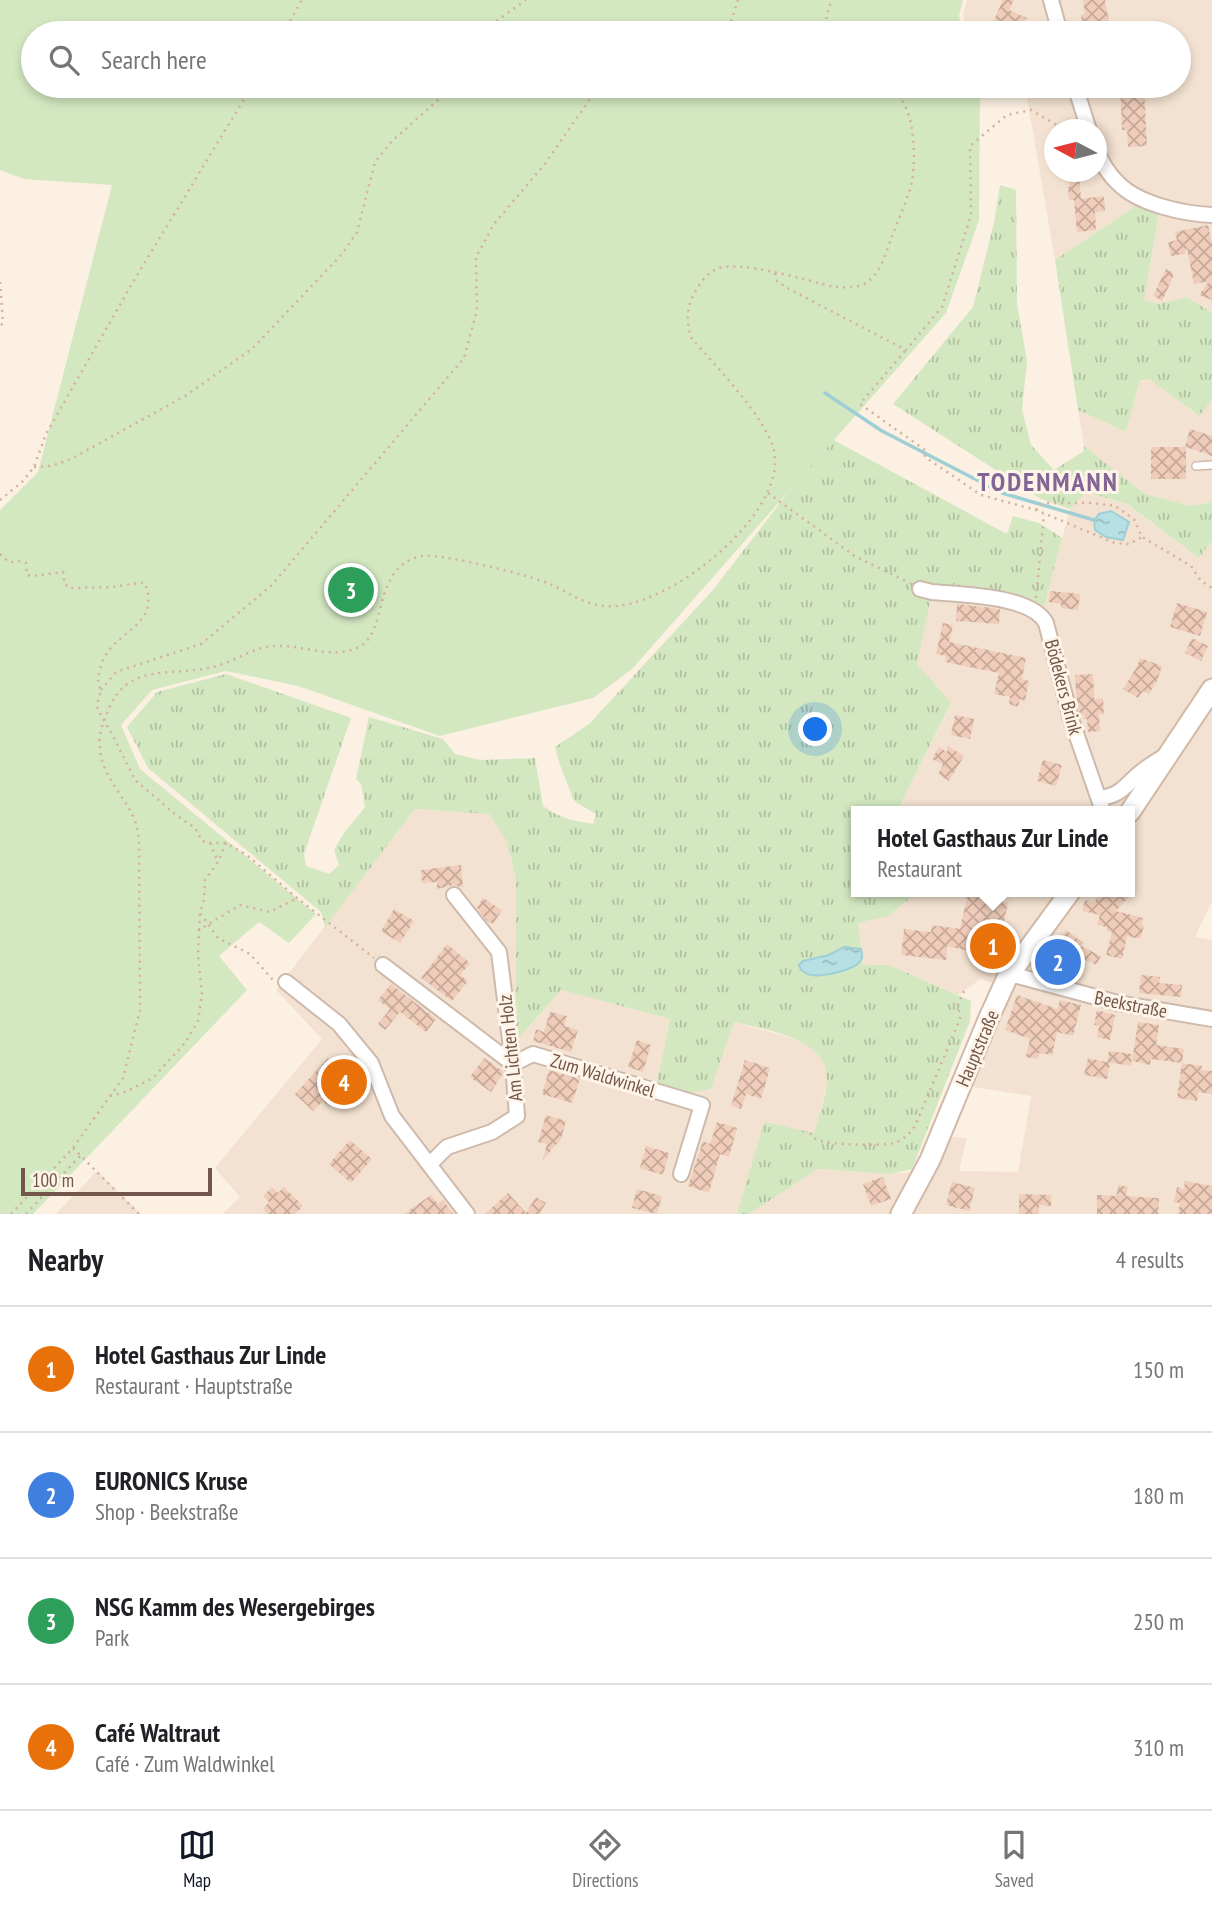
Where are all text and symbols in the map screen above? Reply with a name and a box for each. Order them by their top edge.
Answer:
search box [21,21,1191,98]
icon: search [45,41,83,79]
text: Search here [101,43,207,76]
north arrow [1044,119,1107,182]
district label: TODENMANN [977,465,1119,498]
pin: 3 [328,564,374,616]
street label: Bödekers Brink [1040,637,1088,738]
your location [798,712,832,746]
popup [851,806,1135,897]
text: Hotel Gasthaus Zur Linde [877,821,1109,854]
text: Restaurant [877,854,962,883]
pin: 1 [970,920,1016,972]
pin: 2 [1035,936,1081,988]
street label: Beekstraße [1093,985,1169,1023]
street label: Am Lichten Holz [492,993,528,1103]
street label: Hauptstraße [950,1006,1004,1090]
street label: Zum Waldwinkel [548,1048,659,1102]
pin: 4 [321,1056,367,1108]
scale bar [21,1165,212,1197]
text: 100 m [32,1168,74,1192]
text: Nearby [28,1240,103,1279]
text: 4 results [1116,1245,1184,1274]
text: Hotel Gasthaus Zur Linde [95,1338,326,1371]
text: 1 [46,1355,57,1384]
text: 150 m [1133,1355,1184,1384]
text: Restaurant · Hauptstraße [95,1371,293,1400]
text: EURONICS Kruse [95,1464,248,1497]
text: 2 [46,1481,57,1510]
text: 180 m [1133,1481,1184,1510]
text: Shop · Beekstraße [95,1497,238,1526]
text: NSG Kamm des Wesergebirges [95,1590,375,1623]
text: 3 [46,1607,57,1636]
text: 250 m [1133,1607,1184,1636]
text: Park [95,1623,129,1652]
text: Café Waltraut [95,1716,220,1749]
text: 4 [46,1733,57,1762]
text: 310 m [1133,1733,1184,1762]
text: Café · Zum Waldwinkel [95,1749,275,1778]
tab: Map [178,1826,216,1892]
tab: Directions [572,1826,638,1892]
tab: Saved [995,1826,1034,1892]

